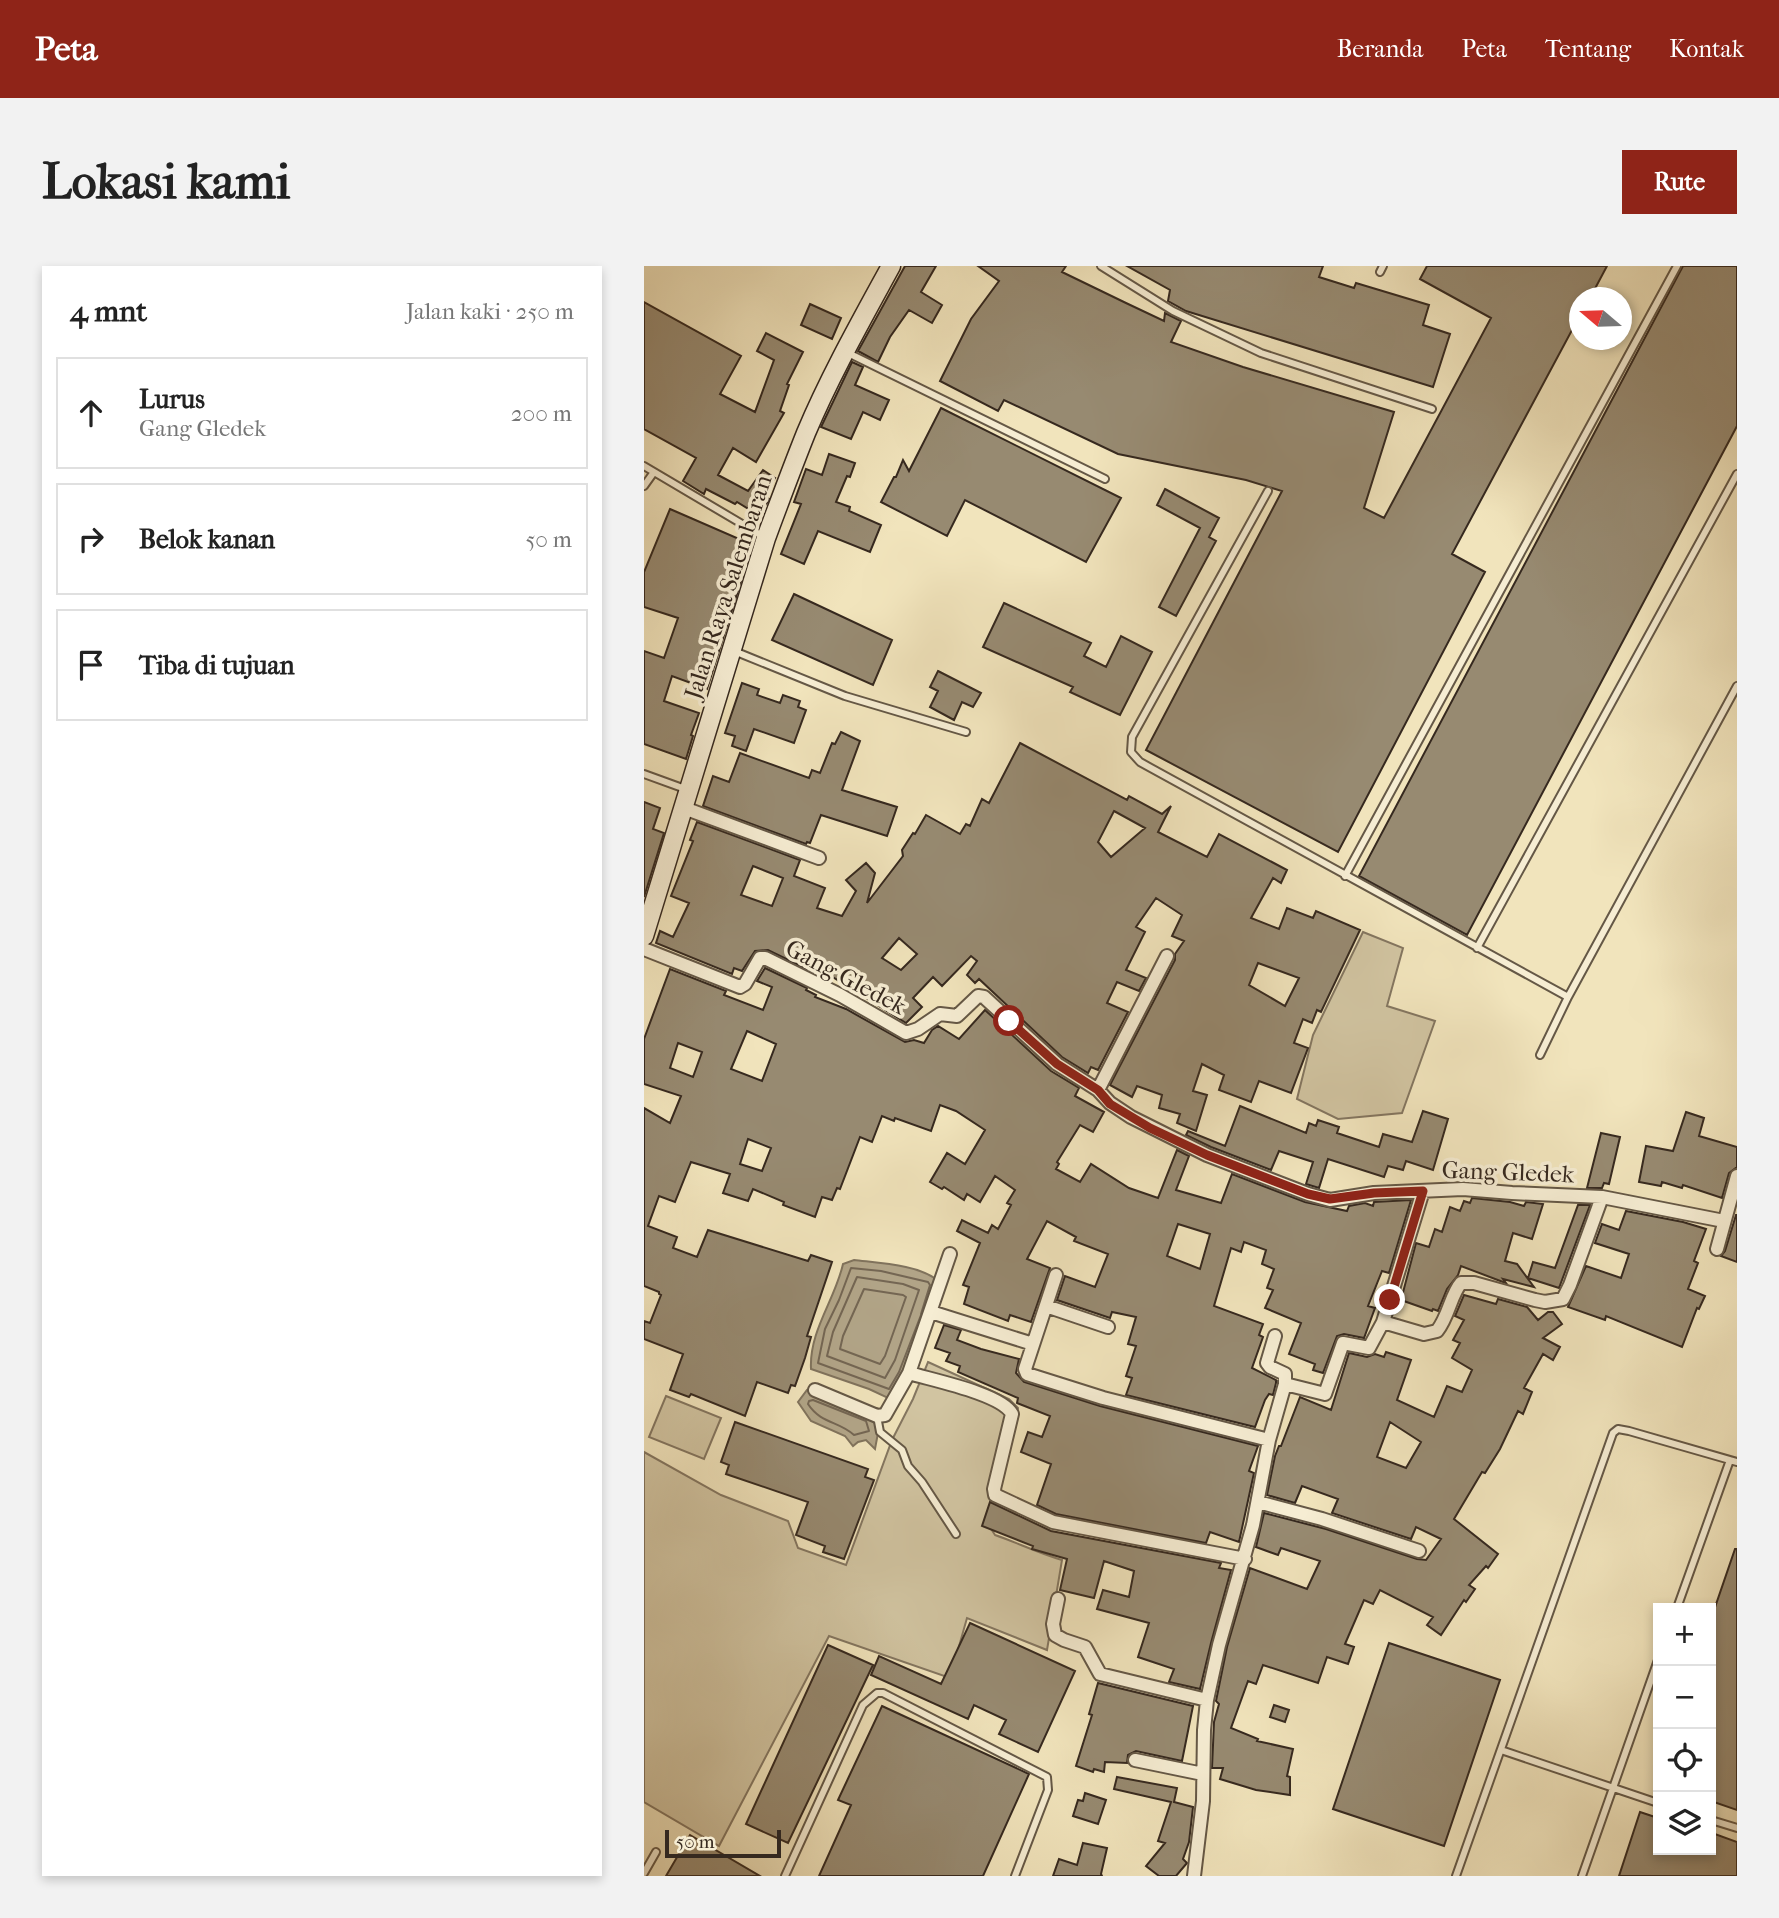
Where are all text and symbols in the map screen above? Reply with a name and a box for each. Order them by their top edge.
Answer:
text: Peta [35,30,98,69]
text: Beranda [1337,35,1423,63]
text: Peta [1461,35,1507,63]
text: Tentang [1545,35,1631,63]
text: Kontak [1669,35,1744,63]
button: Rute [1622,150,1737,214]
text: Lokasi kami [42,153,290,211]
north arrow [1569,287,1632,350]
text: 4 mnt [70,294,147,329]
text: Jalan kaki · 250 m [406,298,574,325]
text: Lurus [139,384,205,415]
icon: ahead [72,394,110,432]
text: 200 m [511,400,572,427]
text: Gang Gledek [139,415,266,442]
street label: Jalan Raya Salembaran [678,471,778,705]
icon: right [72,520,110,558]
text: Belok kanan [139,524,275,555]
text: 50 m [525,526,572,553]
icon: arrive [72,646,110,684]
text: Tiba di tujuan [139,650,295,681]
street label: Gang Gledek [781,934,912,1021]
route start [993,1005,1024,1036]
street label: Gang Gledek [1441,1156,1575,1188]
route end [1374,1284,1405,1315]
map controls [1653,1603,1716,1855]
button: + [1653,1603,1716,1666]
button: − [1653,1666,1716,1729]
button: locate [1653,1729,1716,1792]
button: layers [1653,1792,1716,1855]
scale bar [665,1827,780,1859]
text: 50 m [676,1831,715,1853]

